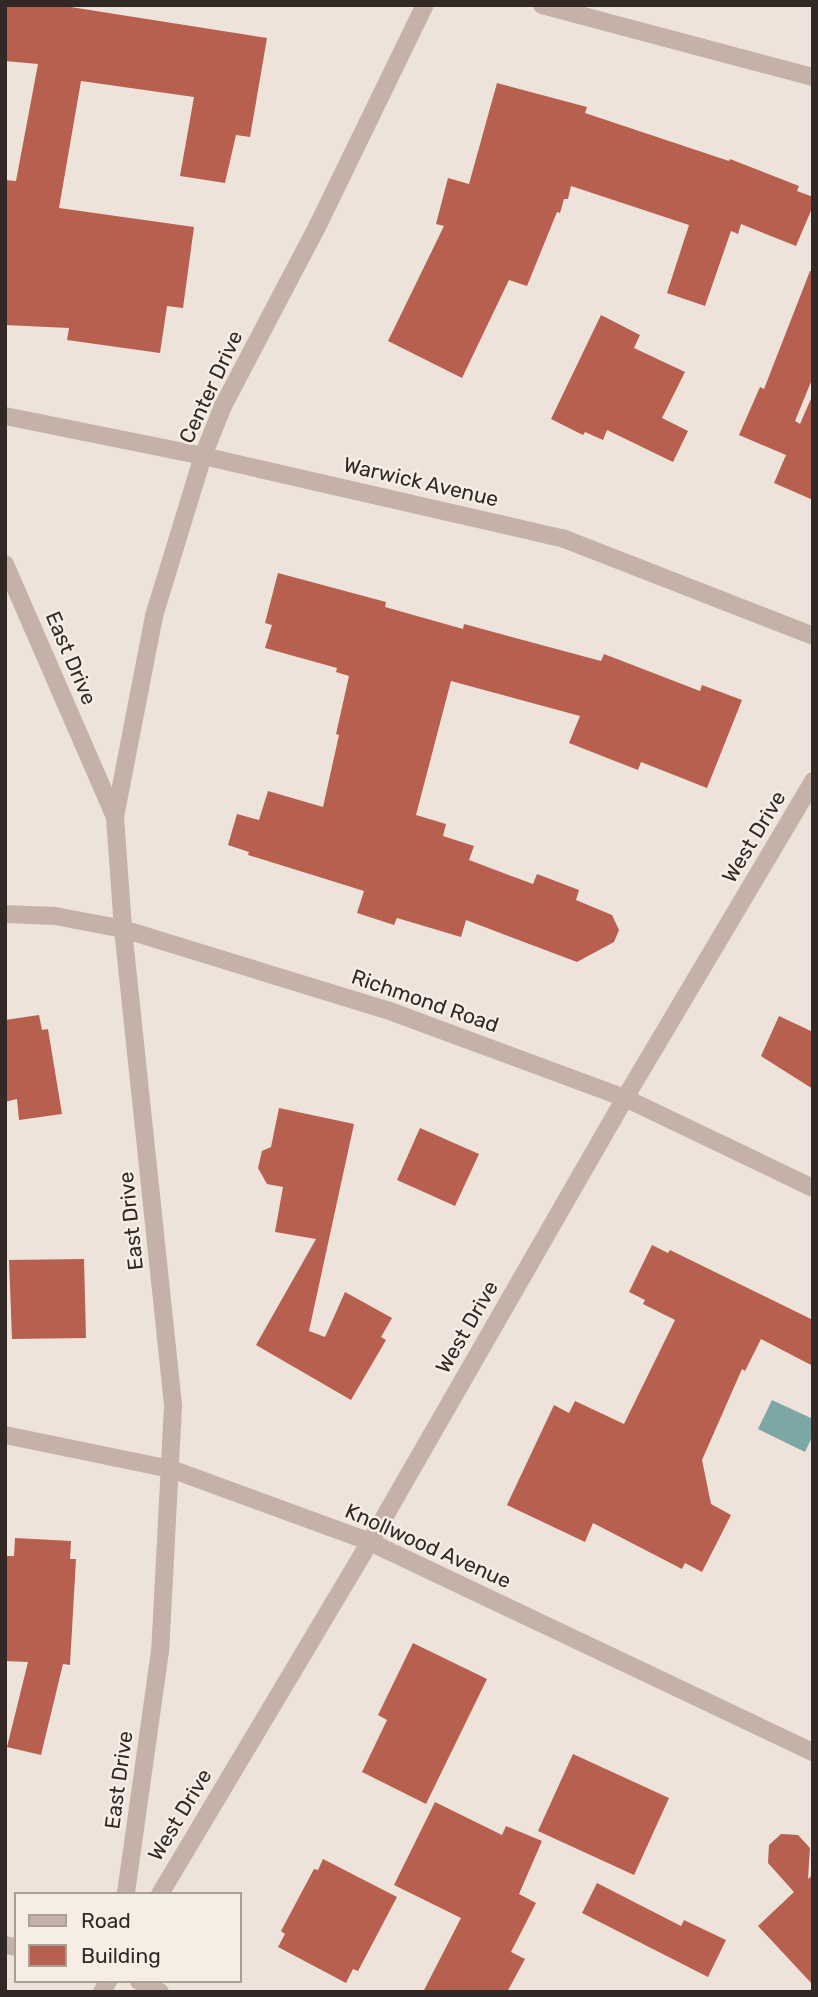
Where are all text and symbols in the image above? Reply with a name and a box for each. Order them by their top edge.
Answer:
street label: Center Drive [174,326,248,448]
street label: Warwick Avenue [341,452,501,512]
street label: East Drive [40,608,102,708]
street label: West Drive [717,786,791,888]
street label: Richmond Road [348,964,502,1038]
street label: East Drive [113,1171,149,1271]
street label: West Drive [430,1276,504,1378]
street label: Knollwood Avenue [341,1498,515,1594]
street label: East Drive [100,1729,138,1831]
street label: West Drive [143,1764,217,1866]
legend [14,1892,242,1983]
text: Road [81,1908,131,1933]
text: Building [81,1943,161,1968]

